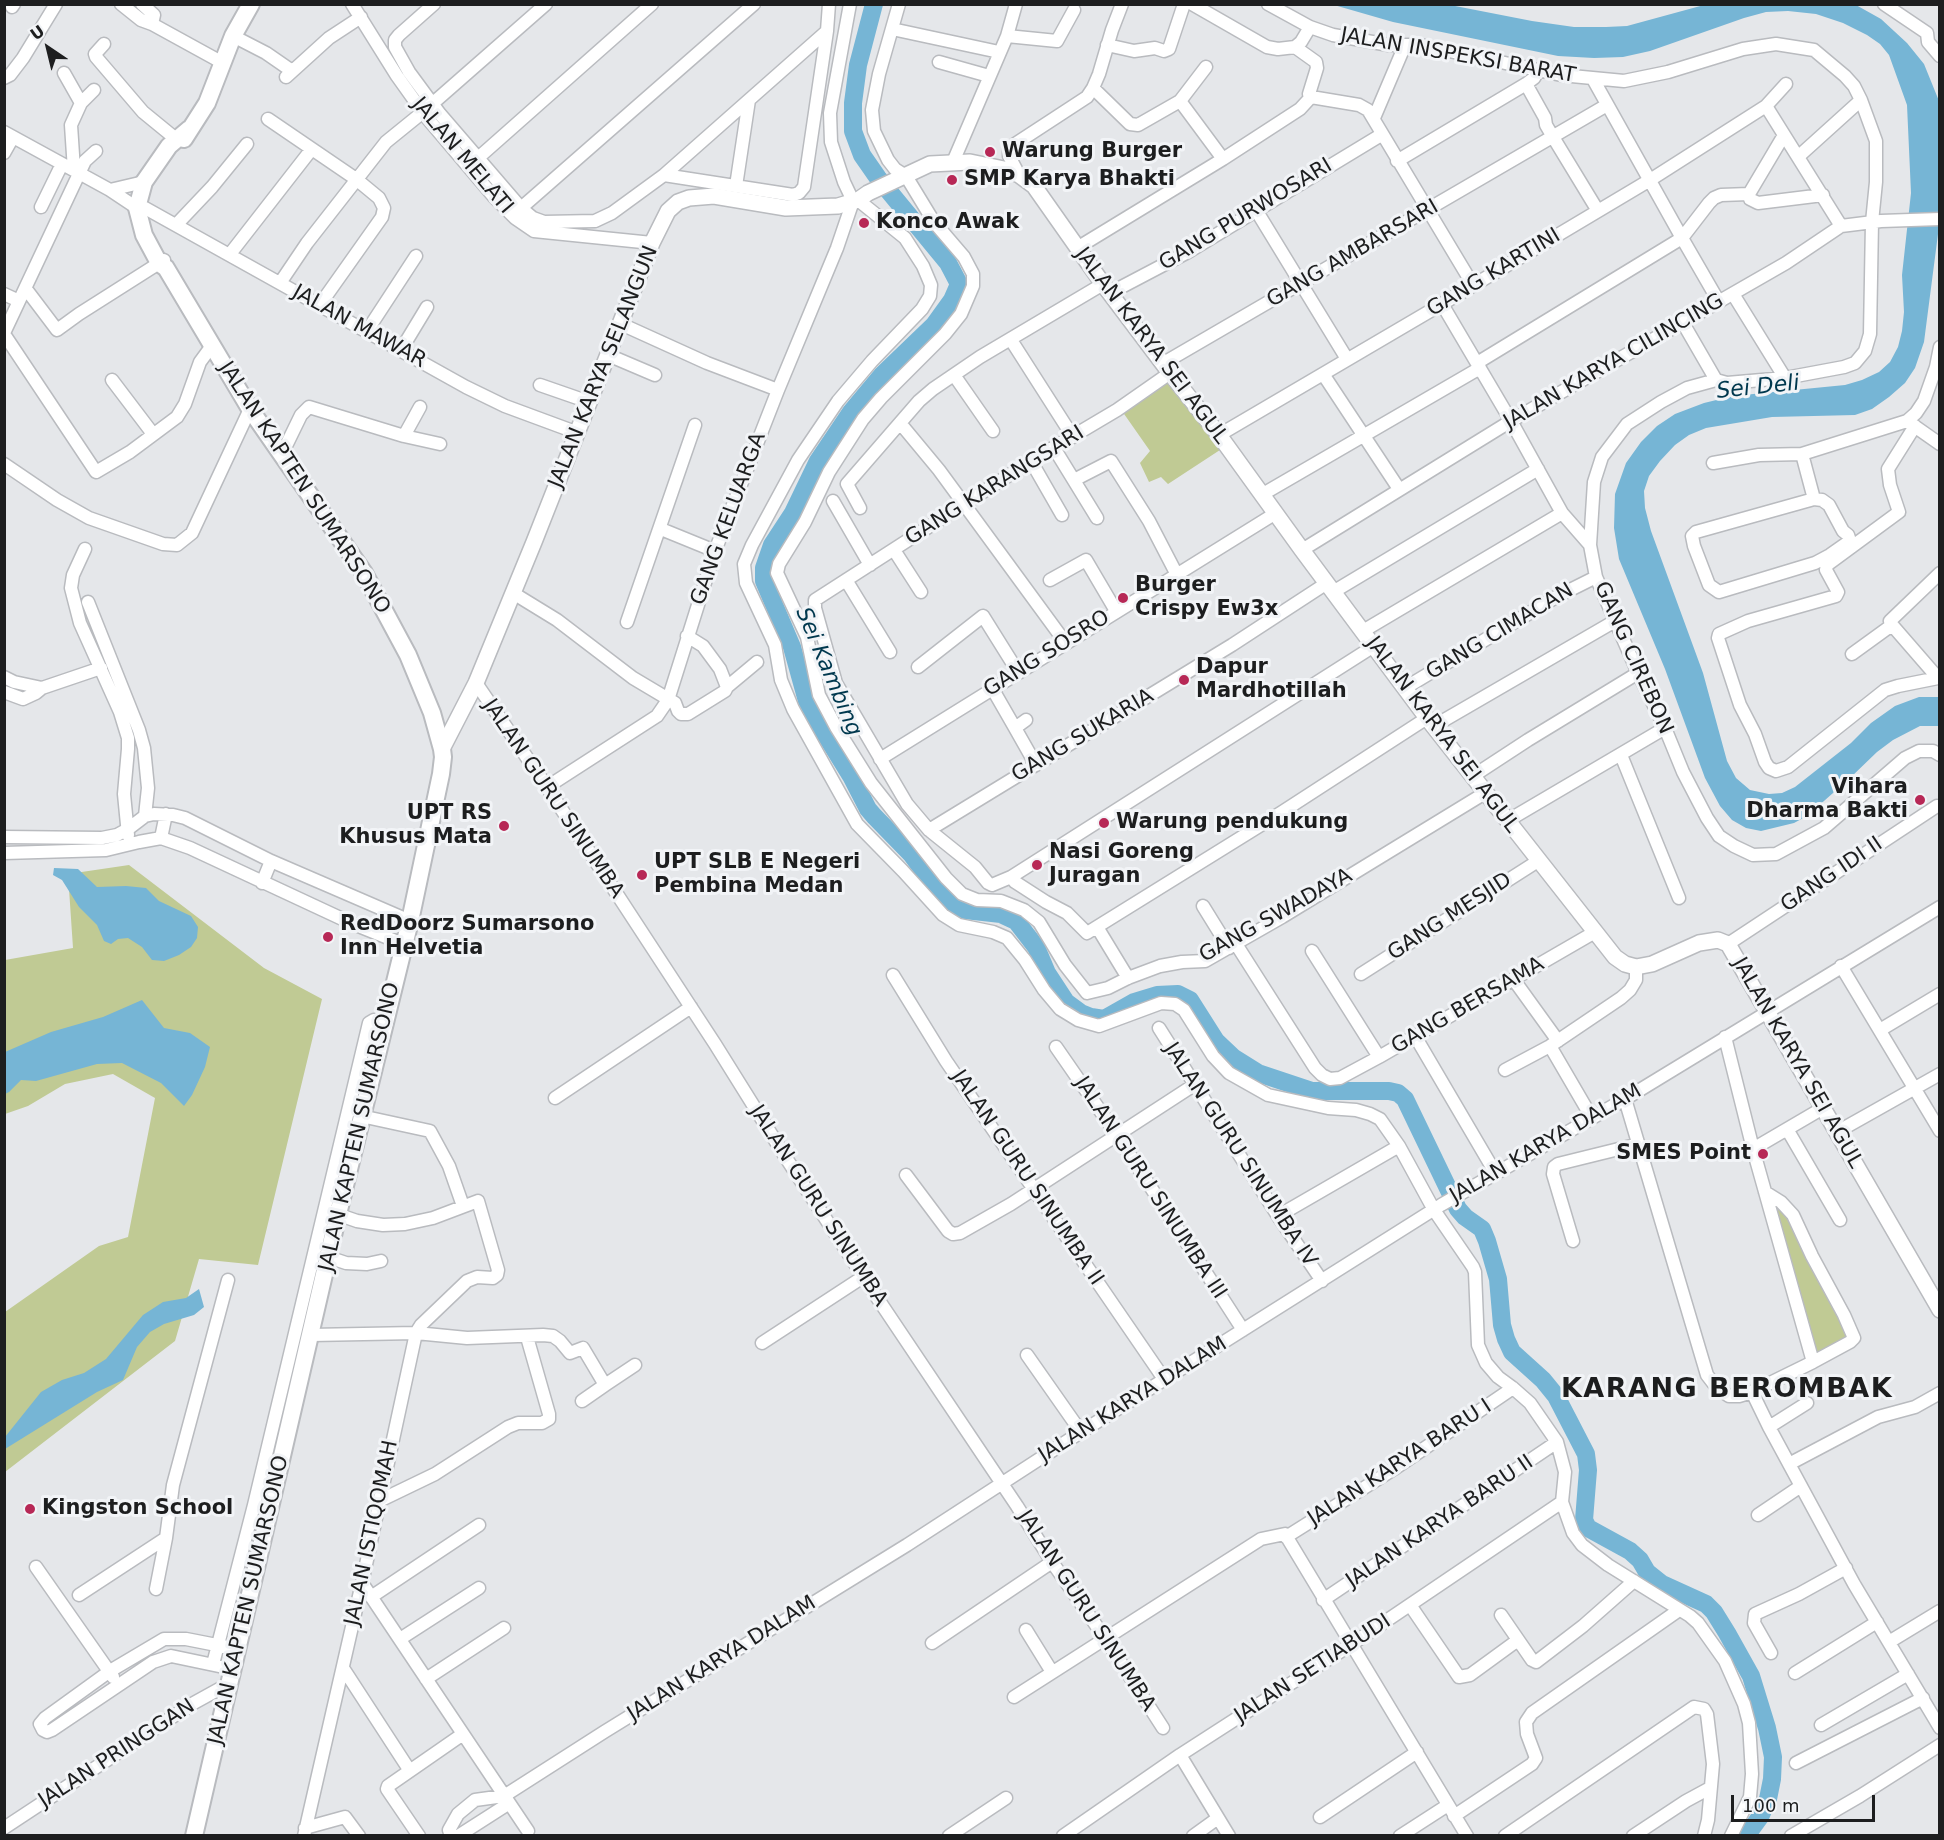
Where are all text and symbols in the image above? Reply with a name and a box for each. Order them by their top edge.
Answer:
north arrow [18,18,78,78]
text: U [27,21,48,44]
street label: JALAN INSPEKSI BARAT [1338,23,1578,89]
street label: JALAN MELATI [406,93,518,219]
place label: Warung Burger [1002,139,1182,165]
marker: Warung Burger [983,145,997,159]
street label: GANG PURWOSARI [1155,153,1337,277]
place label: SMP Karya Bhakti [964,167,1175,193]
marker: SMP Karya Bhakti [945,173,959,187]
street label: GANG AMBARSARI [1263,195,1443,313]
place label: Konco Awak [876,210,1019,236]
marker: Konco Awak [857,216,871,230]
street label: GANG KARTINI [1423,223,1565,323]
street label: JALAN KARYA SELANGUN [544,242,664,492]
street label: JALAN KARYA SEI AGUL [1069,243,1233,449]
street label: JALAN MAWAR [288,280,430,374]
street label: JALAN KARYA CILINCING [1500,289,1728,435]
street label: JALAN KAPTEN SUMARSONO [213,357,395,619]
water label: Sei Deli [1715,371,1801,405]
street label: GANG KARANGSARI [901,421,1089,551]
street label: GANG KELUARGA [686,429,772,609]
place label: Burger Crispy Ew3x [1135,573,1278,623]
street label: GANG CIMACAN [1422,578,1578,686]
street label: GANG CIREBON [1588,578,1678,738]
marker: Burger Crispy Ew3x [1116,591,1130,605]
water label: Sei Kambing [789,604,867,740]
street label: GANG SOSRO [979,605,1115,703]
street label: JALAN KARYA SEI AGUL [1360,632,1524,838]
place label: Dapur Mardhotillah [1196,655,1347,705]
marker: Dapur Mardhotillah [1177,673,1191,687]
street label: GANG SUKARIA [1008,684,1158,788]
street label: JALAN GURU SINUMBA [477,695,629,903]
place label: Vihara Dharma Bakti [1746,775,1908,825]
marker: Vihara Dharma Bakti [1913,793,1927,807]
place label: UPT RS Khusus Mata [339,801,492,851]
place label: Warung pendukung [1116,810,1348,836]
marker: Warung pendukung [1097,816,1111,830]
marker: UPT RS Khusus Mata [497,819,511,833]
street label: GANG IDI II [1776,832,1888,918]
place label: Nasi Goreng Juragan [1049,840,1194,890]
place label: UPT SLB E Negeri Pembina Medan [654,850,860,900]
marker: Nasi Goreng Juragan [1030,858,1044,872]
street label: GANG SWADAYA [1195,864,1357,968]
marker: UPT SLB E Negeri Pembina Medan [635,868,649,882]
street label: GANG MESJID [1383,868,1517,966]
place label: RedDoorz Sumarsono Inn Helvetia [340,912,594,962]
marker: RedDoorz Sumarsono Inn Helvetia [321,930,335,944]
street label: GANG BERSAMA [1387,952,1549,1060]
street label: JALAN KARYA SEI AGUL [1726,953,1868,1173]
street label: JALAN KAPTEN SUMARSONO [314,980,406,1274]
street label: JALAN GURU SINUMBA IV [1158,1038,1322,1272]
street label: JALAN GURU SINUMBA II [946,1066,1108,1290]
street label: JALAN GURU SINUMBA III [1069,1072,1231,1304]
street label: JALAN KARYA DALAM [1446,1079,1646,1209]
street label: JALAN GURU SINUMBA [743,1101,893,1311]
place label: SMES Point [1616,1141,1751,1167]
marker: SMES Point [1756,1147,1770,1161]
street label: JALAN KARYA DALAM [1034,1332,1232,1468]
district label: KARANG BEROMBAK [1561,1374,1893,1406]
street label: JALAN KARYA BARU I [1303,1394,1497,1532]
street label: JALAN ISTIQOMAH [340,1438,404,1628]
street label: JALAN KARYA BARU II [1342,1450,1538,1594]
street label: JALAN KAPTEN SUMARSONO [203,1453,295,1747]
place label: Kingston School [42,1496,233,1522]
marker: Kingston School [23,1502,37,1516]
street label: JALAN GURU SINUMBA [1011,1506,1161,1716]
street label: JALAN KARYA DALAM [623,1591,821,1727]
street label: JALAN SETIABUDI [1230,1609,1396,1729]
street label: JALAN PRINGGAN [34,1694,200,1814]
scale bar [1734,1783,1878,1821]
text: 100 m [1742,1795,1800,1816]

